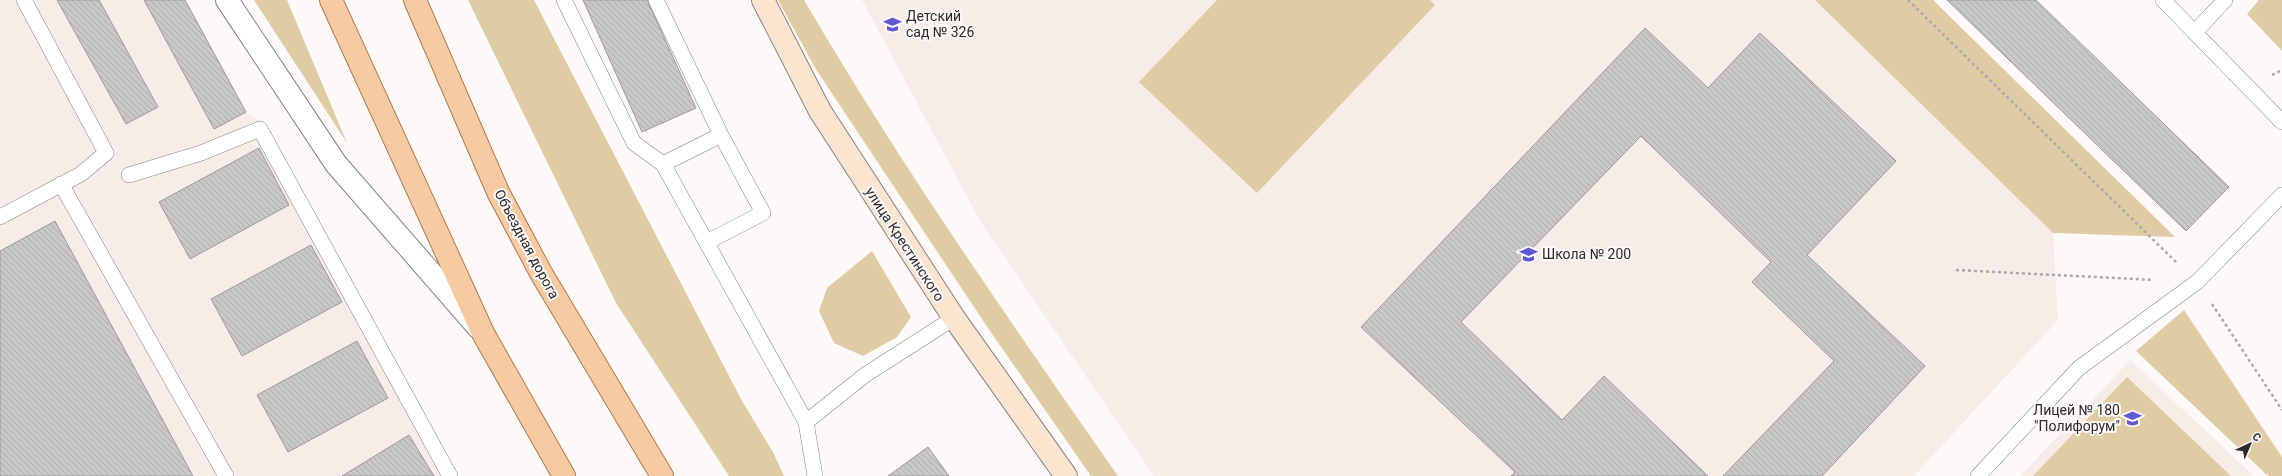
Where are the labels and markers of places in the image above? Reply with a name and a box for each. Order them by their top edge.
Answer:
place label: Детский сад № 326 [906,8,974,40]
school or university icon: Детский сад № 326 [883,14,903,34]
school or university icon: Школа № 200 [1519,244,1539,264]
place label: Школа № 200 [1542,246,1631,262]
place label: Лицей № 180 "Полифорум" [2033,402,2120,434]
school or university icon: Лицей № 180 "Полифорум" [2123,408,2143,428]

